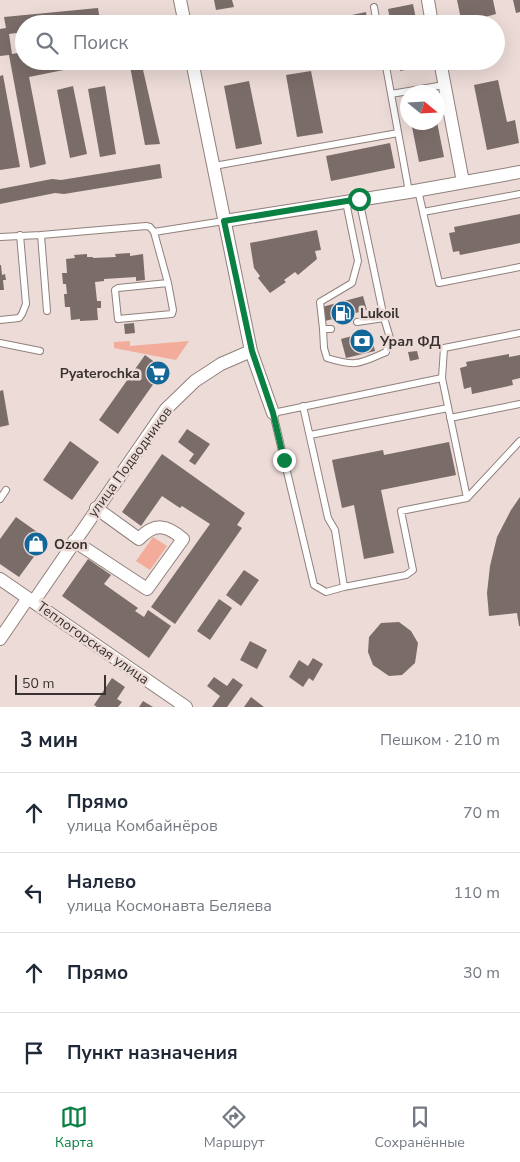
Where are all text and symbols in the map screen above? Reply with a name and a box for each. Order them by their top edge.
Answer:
search box [15,15,505,70]
icon: search [33,29,61,57]
text: Поиск [73,30,128,56]
north arrow [400,85,445,130]
route start [348,188,371,211]
fuel station icon: Lukoil [330,300,356,326]
place label: Lukoil [360,304,400,323]
bank icon: Урал ФД [349,328,375,354]
place label: Урал ФД [379,332,441,351]
supermarket icon: Pyaterochka [145,360,171,386]
place label: Pyaterochka [60,364,140,383]
street label: улица Подводников [83,402,177,521]
route end [273,449,296,472]
shop icon: Ozon [23,531,49,557]
place label: Ozon [54,535,88,554]
street label: Теплогорская улица [33,597,153,689]
scale bar [15,672,106,695]
text: 50 m [22,674,54,693]
text: 3 мин [20,726,78,754]
text: Пешком · 210 m [380,729,500,751]
text: Прямо [67,789,128,815]
icon: ahead [20,799,48,827]
text: 70 m [463,802,500,824]
text: улица Комбайнёров [67,815,218,837]
text: Налево [67,869,136,895]
icon: left [20,879,48,907]
text: 110 m [453,882,500,904]
text: улица Космонавта Беляева [67,895,272,917]
icon: ahead [20,959,48,987]
text: Прямо [67,960,128,986]
text: 30 m [463,962,500,984]
icon: arrive [20,1039,48,1067]
text: Пункт назначения [67,1040,238,1066]
tab: Карта [55,1103,94,1152]
tab: Маршрут [204,1103,264,1152]
tab: Сохранённые [374,1103,465,1152]

